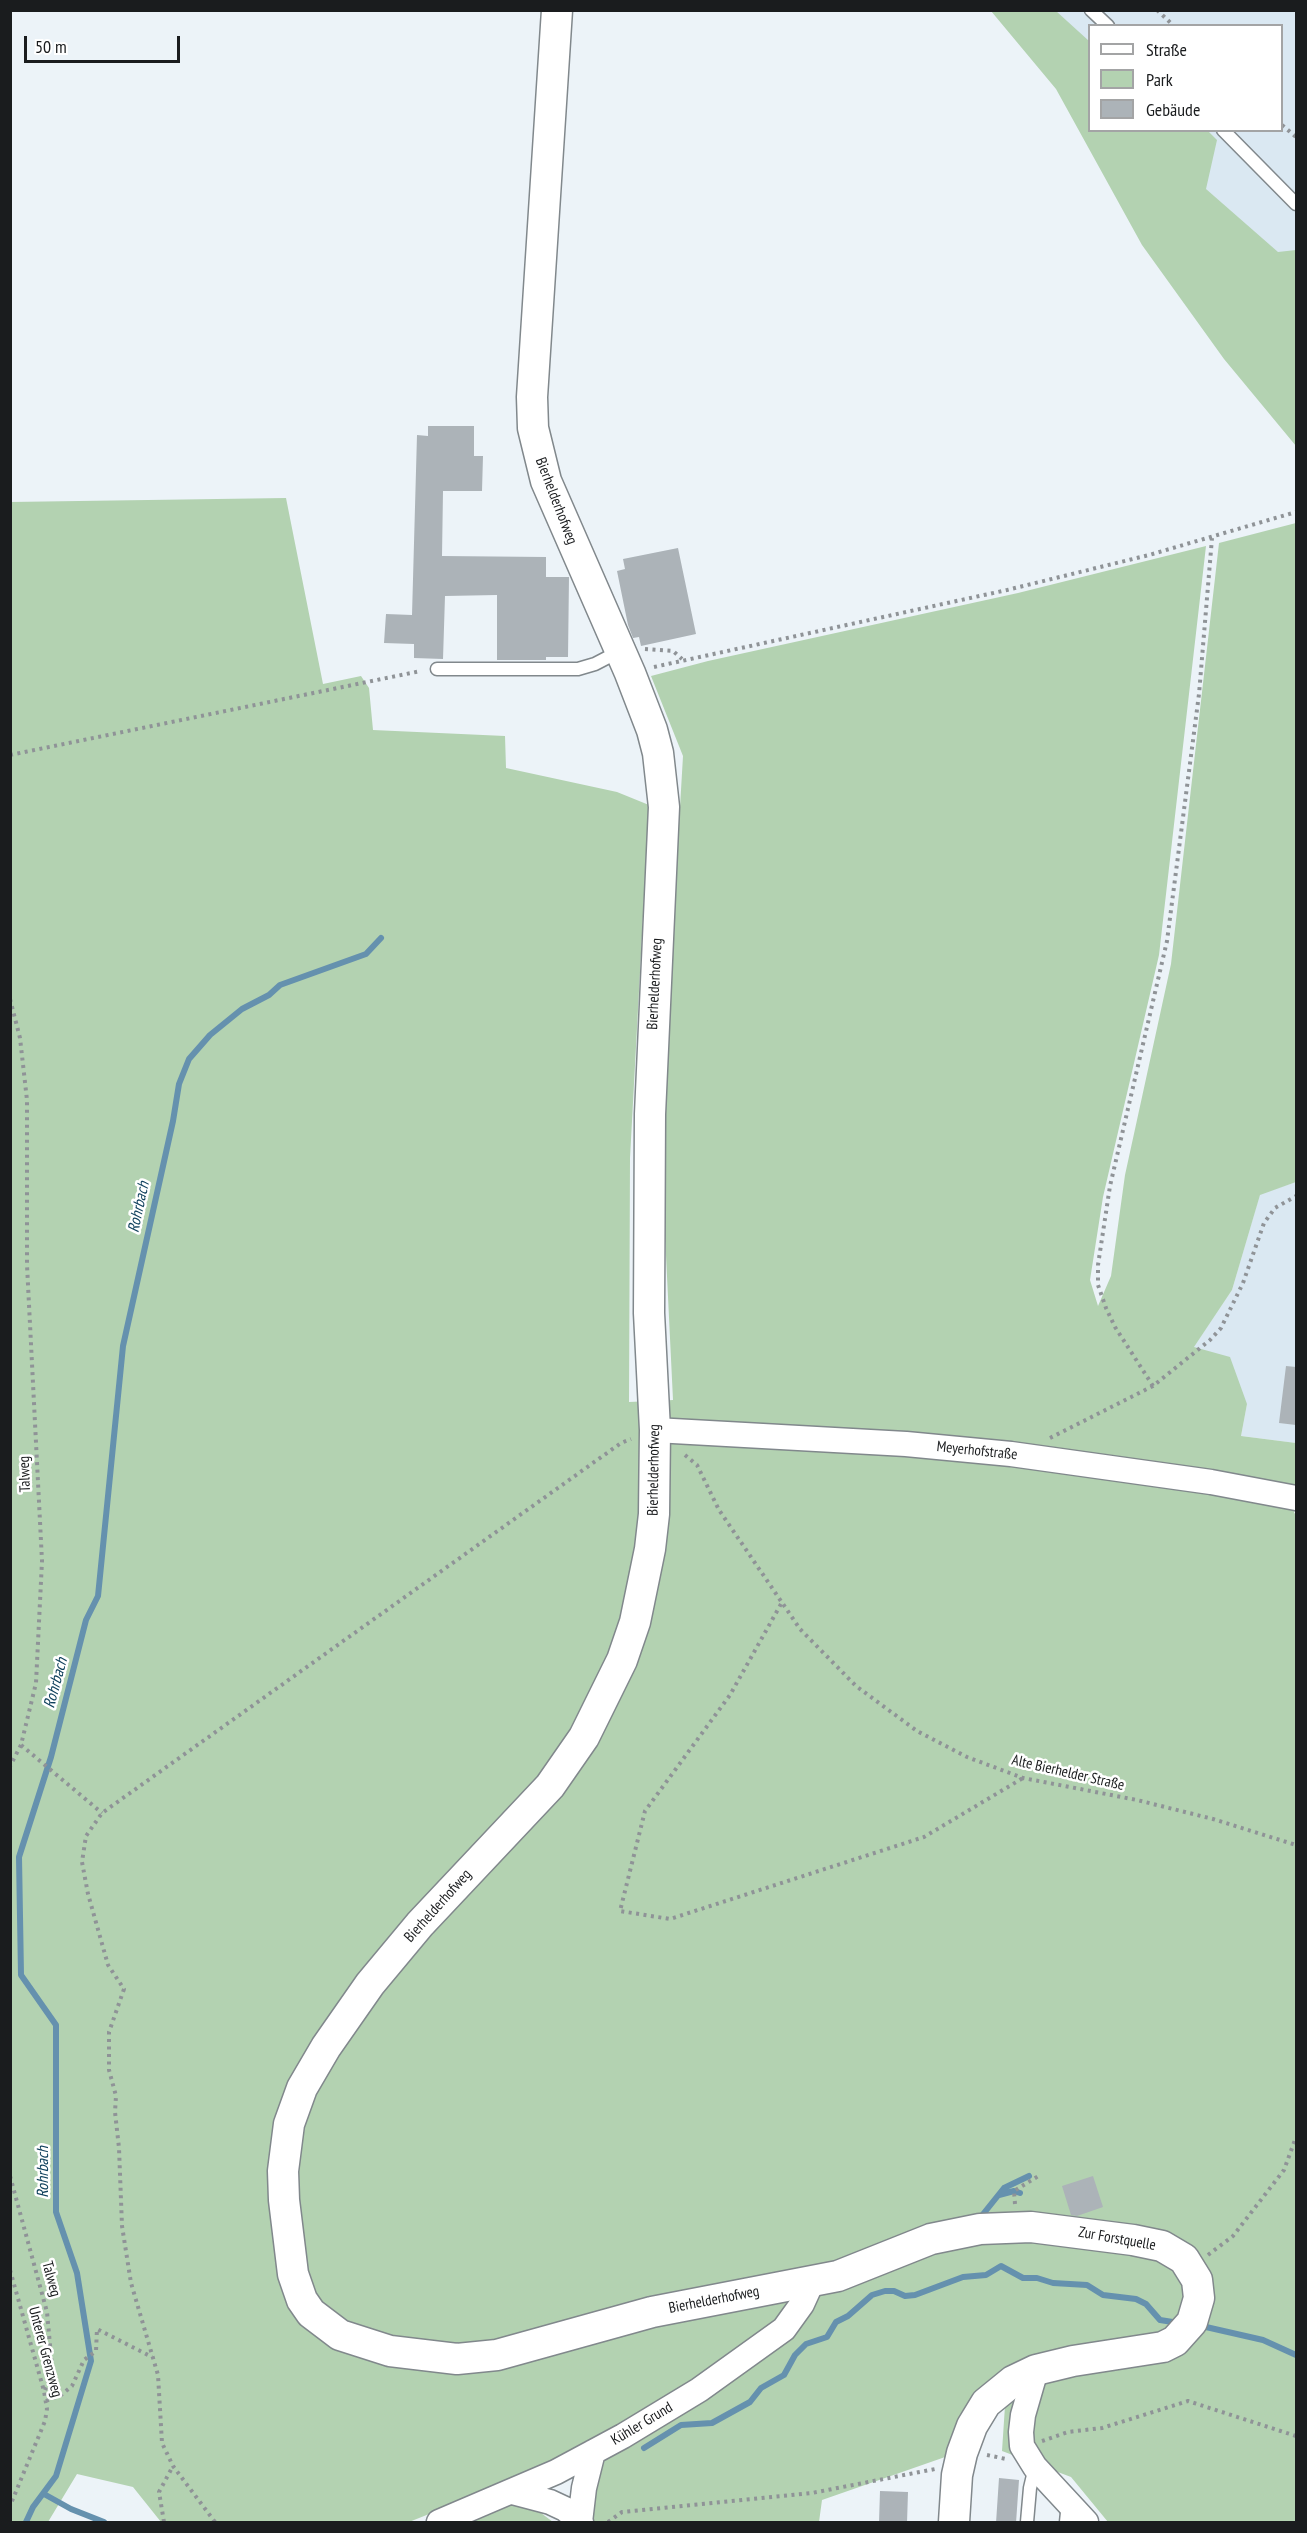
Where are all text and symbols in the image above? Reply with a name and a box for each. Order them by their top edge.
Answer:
scale bar [27,24,183,62]
legend [1088,24,1283,132]
text: 50 m [35,35,67,58]
text: Straße [1146,38,1187,61]
text: Park [1146,68,1173,91]
text: Gebäude [1146,98,1200,121]
street label: Bierhelderhofweg [531,455,581,547]
street label: Bierhelderhofweg [644,938,666,1030]
water label: Rohrbach [124,1180,154,1234]
street label: Bierhelderhofweg [644,1424,664,1516]
street label: Meyerhofstraße [936,1438,1018,1464]
street label: Talweg [15,1456,35,1492]
water label: Rohrbach [40,1656,72,1710]
street label: Alte Bierhelder Straße [1010,1751,1126,1795]
street label: Bierhelderhofweg [401,1866,475,1946]
water label: Rohrbach [33,2146,53,2198]
street label: Zur Forstquelle [1077,2223,1157,2255]
street label: Talweg [38,2259,64,2299]
street label: Bierhelderhofweg [667,2282,761,2318]
street label: Unterer Grenzweg [24,2305,66,2399]
street label: Kühler Grund [608,2399,676,2449]

